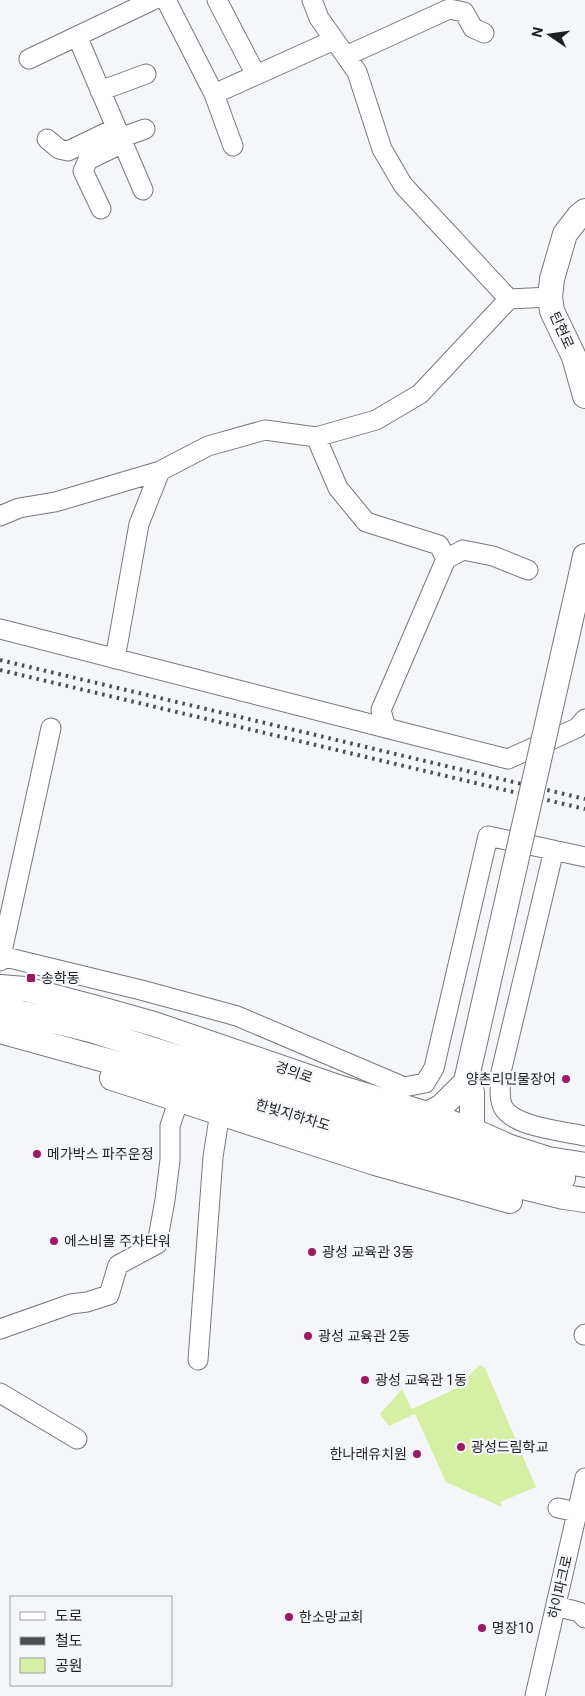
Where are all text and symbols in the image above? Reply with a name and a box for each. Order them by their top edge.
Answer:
north arrow [525,10,575,60]
text: N [528,25,546,39]
street label: 탄현로 [547,309,577,351]
place label: 송학동 [41,970,80,986]
marker: 송학동 [25,972,37,984]
street label: 경의로 [273,1058,315,1086]
place label: 양촌리민물장어 [466,1071,556,1087]
marker: 양촌리민물장어 [560,1073,572,1085]
street label: 한빛지하차도 [254,1096,332,1134]
place label: 메가박스 파주운정 [47,1146,154,1162]
marker: 메가박스 파주운정 [31,1148,43,1160]
place label: 에스비몰 주차타워 [64,1233,171,1249]
marker: 에스비몰 주차타워 [48,1235,60,1247]
place label: 광성 교육관 3동 [322,1244,414,1260]
marker: 광성 교육관 3동 [306,1246,318,1258]
place label: 광성 교육관 2동 [318,1328,410,1344]
marker: 광성 교육관 2동 [302,1330,314,1342]
place label: 광성 교육관 1동 [375,1372,467,1388]
marker: 광성 교육관 1동 [359,1374,371,1386]
place label: 광성드림학교 [471,1439,548,1455]
marker: 광성드림학교 [455,1441,467,1453]
place label: 한나래유치원 [330,1446,407,1462]
marker: 한나래유치원 [411,1448,423,1460]
street label: 하이파크로 [545,1554,575,1620]
legend [10,1596,172,1686]
text: 도로 [55,1607,83,1625]
place label: 한소망교회 [299,1609,363,1625]
marker: 한소망교회 [283,1611,295,1623]
place label: 명장10 [492,1620,534,1636]
marker: 명장10 [476,1622,488,1634]
text: 철도 [55,1632,83,1650]
text: 공원 [55,1657,83,1675]

